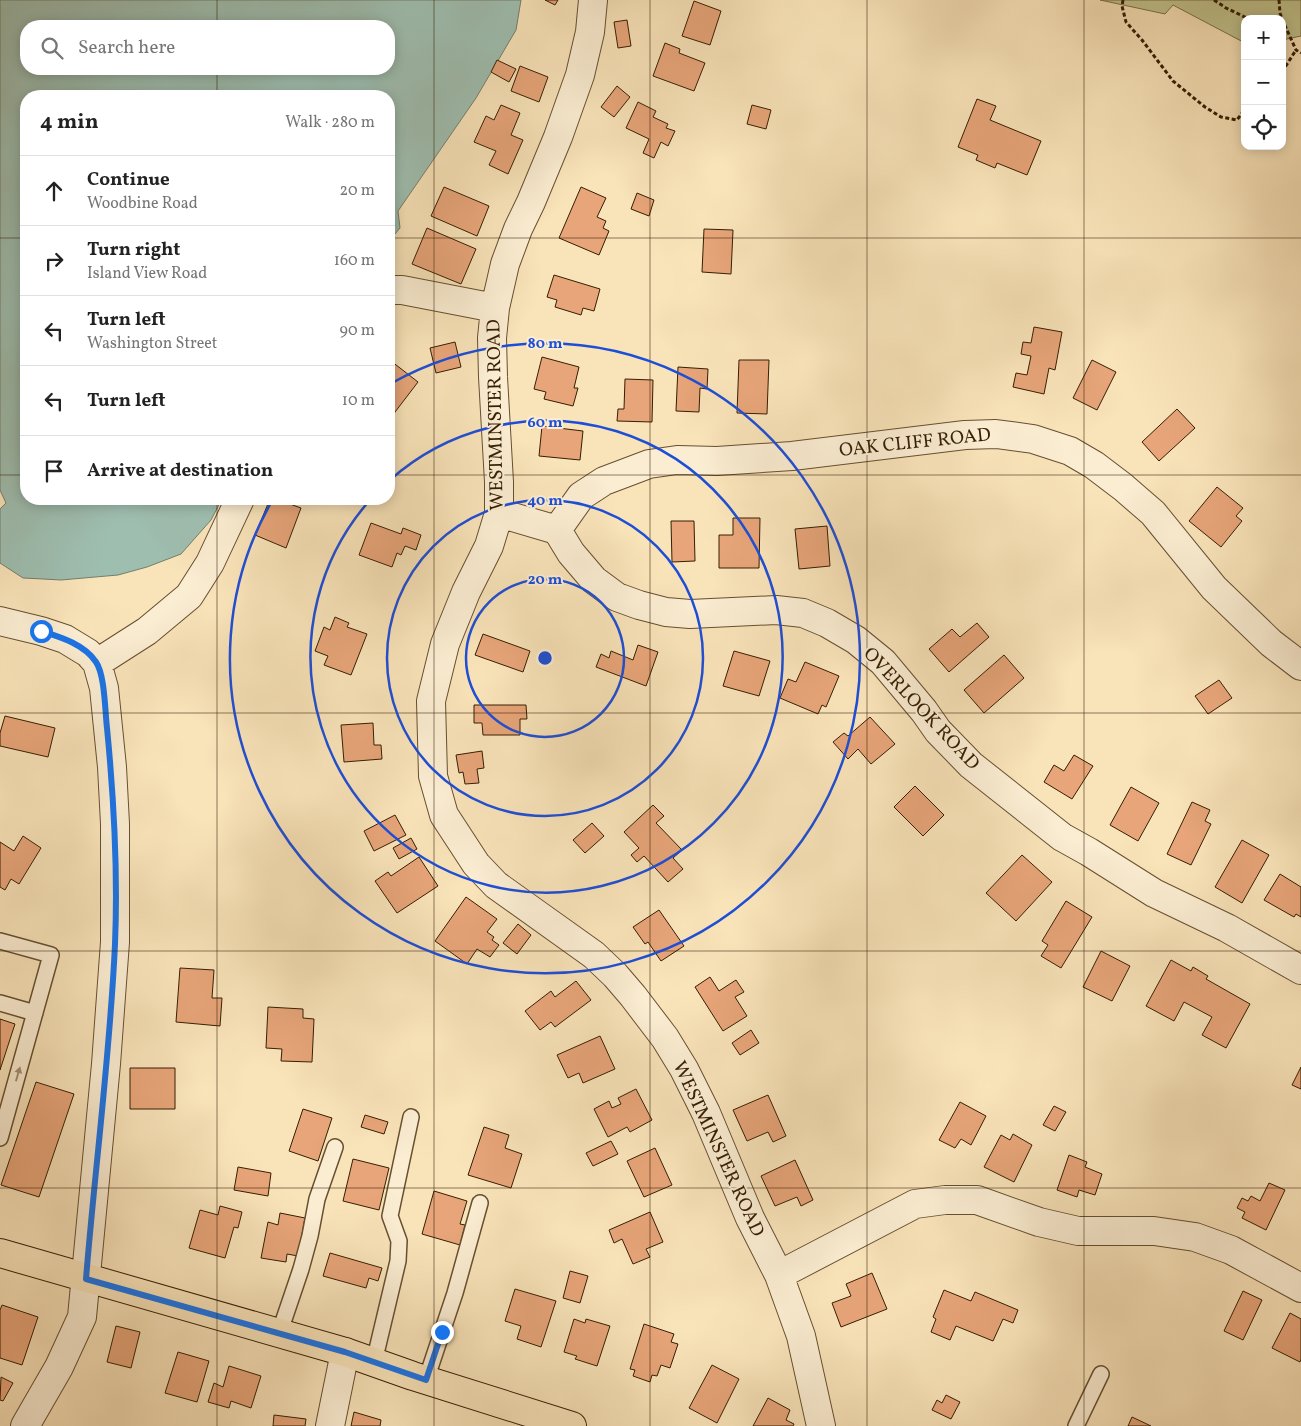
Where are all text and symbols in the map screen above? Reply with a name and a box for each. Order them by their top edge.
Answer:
map controls [1241,15,1286,150]
button: + [1241,15,1286,60]
search box [20,20,395,75]
icon: search [38,34,66,62]
text: Search here [78,35,175,61]
button: − [1241,60,1286,105]
button: locate [1241,105,1286,150]
text: 4 min [40,108,99,137]
text: Walk · 280 m [285,112,375,134]
text: Continue [87,167,170,193]
icon: ahead [40,177,68,205]
text: 20 m [340,180,375,202]
text: Woodbine Road [87,193,198,215]
text: Turn right [87,237,180,263]
icon: right [40,247,68,275]
text: 160 m [334,250,375,272]
text: Island View Road [87,263,207,285]
text: Turn left [87,307,166,333]
icon: left [40,317,68,345]
street label: WESTMINSTER ROAD [481,319,511,511]
text: 90 m [339,320,375,342]
text: Washington Street [87,333,217,355]
text: 80 m [528,334,563,355]
icon: left [40,387,68,415]
text: Turn left [87,388,166,414]
text: 10 m [342,390,375,412]
text: 60 m [528,413,563,434]
street label: OAK CLIFF ROAD [838,422,992,464]
icon: arrive [40,457,68,485]
text: Arrive at destination [87,458,273,484]
text: 40 m [527,491,563,512]
text: 20 m [528,570,563,591]
route start [30,620,53,643]
street label: OVERLOOK ROAD [857,642,985,776]
centre of rings [536,649,554,667]
street label: WESTMINSTER ROAD [666,1057,770,1241]
one-way arrow [14,1067,22,1082]
route end [431,1321,454,1344]

